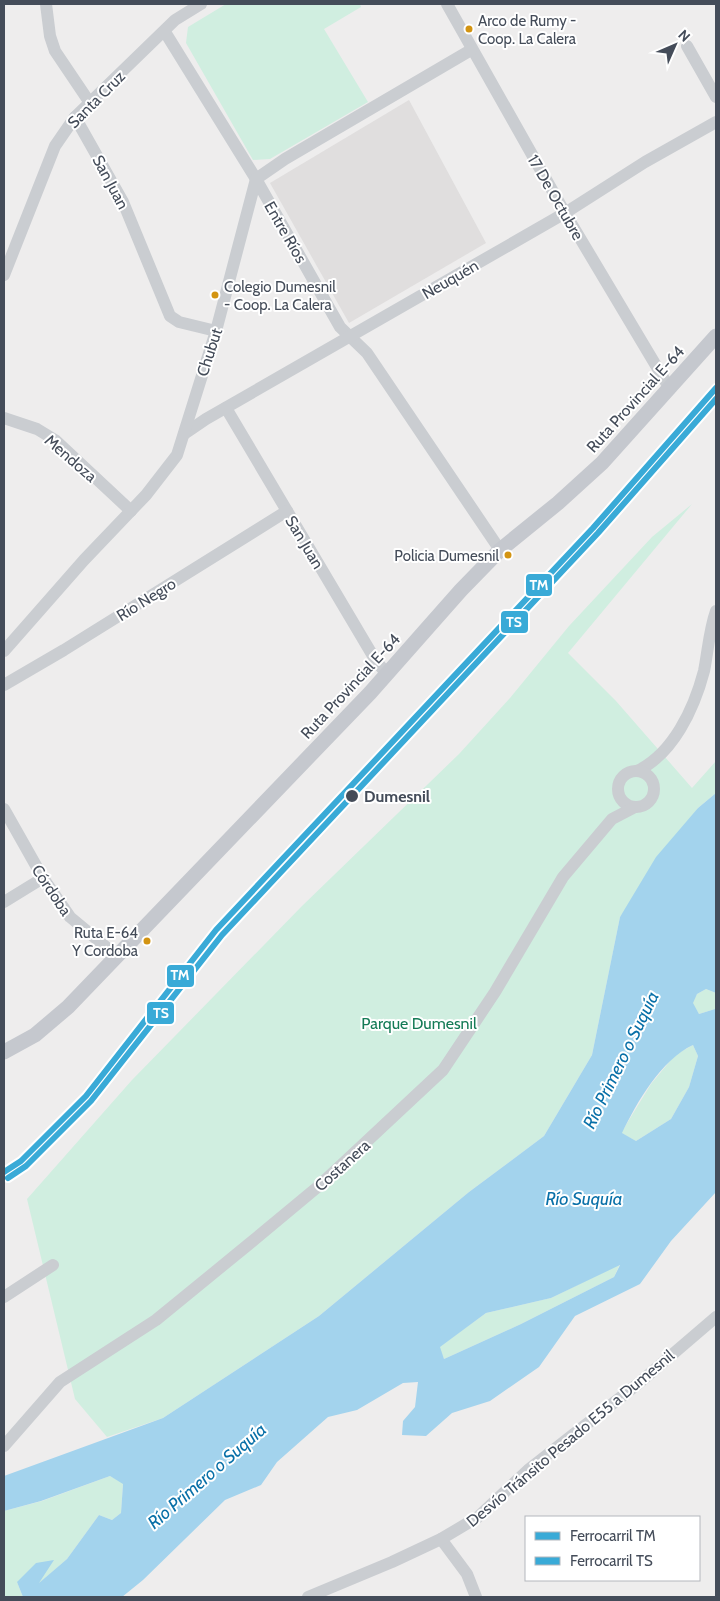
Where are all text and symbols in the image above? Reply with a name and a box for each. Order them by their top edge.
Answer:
place label: Arco de Rumy - Coop. La Calera [478,12,577,48]
north arrow [650,20,700,70]
marker: Arco de Rumy - Coop. La Calera [464,24,474,34]
text: N [674,26,694,46]
street label: Santa Cruz [64,66,129,132]
street label: 17 De Octubre [523,151,588,243]
street label: San Juan [88,152,133,213]
street label: Entre Ríos [260,198,311,267]
street label: Neuquén [419,256,482,303]
place label: Colegio Dumesnil - Coop. La Calera [224,278,336,314]
marker: Colegio Dumesnil - Coop. La Calera [210,290,220,300]
street label: Chubut [193,325,226,379]
street label: Ruta Provincial E-64 [583,342,688,457]
street label: Mendoza [41,431,101,486]
street label: San Juan [281,512,328,572]
place label: Policia Dumesnil [394,547,499,565]
marker: Policia Dumesnil [503,550,513,560]
line badge: TM [525,573,553,597]
street label: Río Negro [113,574,180,625]
text: TM [529,576,549,594]
line badge: TS [500,610,529,634]
text: TS [506,613,522,631]
street label: Ruta Provincial E-64 [297,630,404,743]
place label: Dumesnil [364,787,430,806]
marker: Dumesnil [344,788,360,804]
street label: Córdoba [28,861,76,920]
place label: Ruta E-64 Y Cordoba [71,924,139,960]
marker: Ruta E-64 Y Cordoba [142,936,152,946]
line badge: TM [166,964,195,988]
text: TM [170,966,190,984]
water label: Río Primero o Suquía [578,988,664,1132]
line badge: TS [146,1001,175,1025]
text: TS [153,1004,169,1022]
park label: Parque Dumesnil [361,1014,477,1033]
street label: Costanera [311,1135,374,1195]
water label: Río Suquía [545,1188,623,1210]
street label: Desvío Tránsito Pesado E55 a Dumesnil [463,1346,678,1531]
water label: Río Primero o Suquía [143,1419,271,1533]
legend [525,1516,700,1581]
text: Ferrocarril TM [570,1527,656,1545]
text: Ferrocarril TS [570,1552,653,1570]

